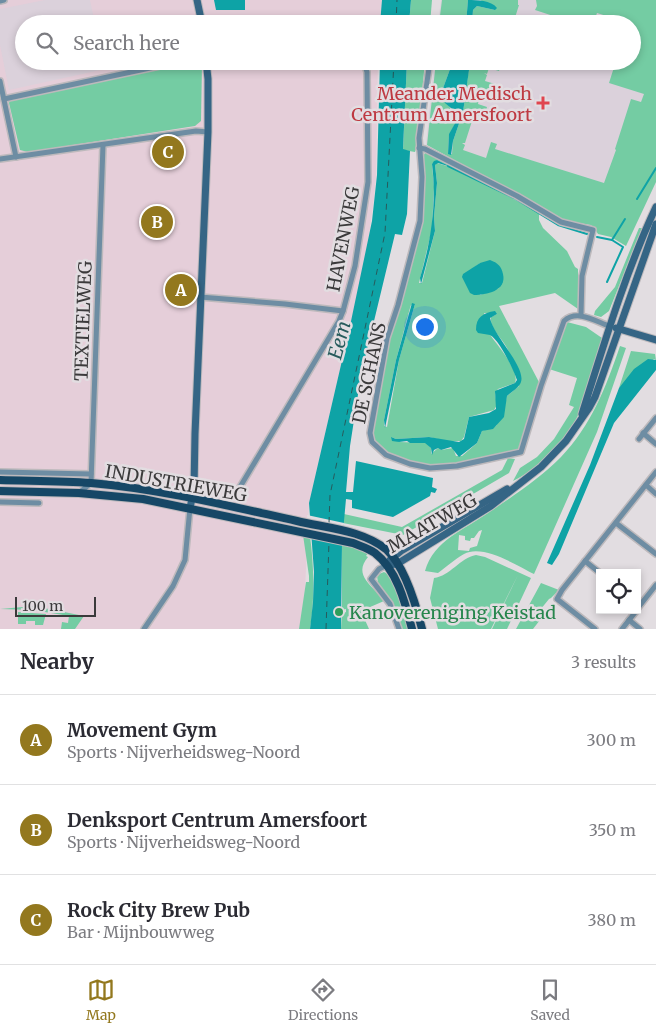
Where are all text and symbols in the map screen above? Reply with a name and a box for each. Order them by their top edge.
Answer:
search box [15,15,641,70]
icon: search [33,29,61,57]
text: Search here [73,31,180,55]
place label: Meander Medisch Centrum Amersfoort [351,82,532,126]
marker: Meander Medisch Centrum Amersfoort [536,96,550,110]
pin: C [152,133,184,171]
street label: HAVENWEG [322,184,364,294]
pin: B [141,203,173,241]
street label: TEXTIELWEG [69,261,97,381]
pin: A [165,271,197,309]
your location [412,314,438,340]
water label: Eem [322,318,356,362]
street label: DE SCHANS [347,320,391,426]
street label: INDUSTRIEWEG [103,459,249,507]
street label: MAATWEG [383,488,481,558]
map controls [596,569,641,614]
button: locate [596,569,641,614]
scale bar [15,594,96,617]
text: 100 m [22,597,63,615]
place label: Kanovereniging Keistad [349,601,556,624]
marker: Kanovereniging Keistad [333,606,345,618]
text: Nearby [20,648,94,675]
text: 3 results [571,652,636,672]
text: Movement Gym [67,718,217,742]
text: A [30,730,42,750]
text: 300 m [587,730,636,750]
text: Sports · Nijverheidsweg-Noord [67,742,300,762]
text: Denksport Centrum Amersfoort [67,808,367,832]
text: B [30,820,42,840]
text: 350 m [589,820,636,840]
text: Sports · Nijverheidsweg-Noord [67,832,300,852]
text: Rock City Brew Pub [67,898,250,922]
text: C [31,910,41,930]
text: 380 m [588,910,636,930]
text: Bar · Mijnbouwweg [67,922,214,942]
tab: Map [86,976,116,1024]
tab: Directions [288,976,358,1024]
tab: Saved [530,976,570,1024]

